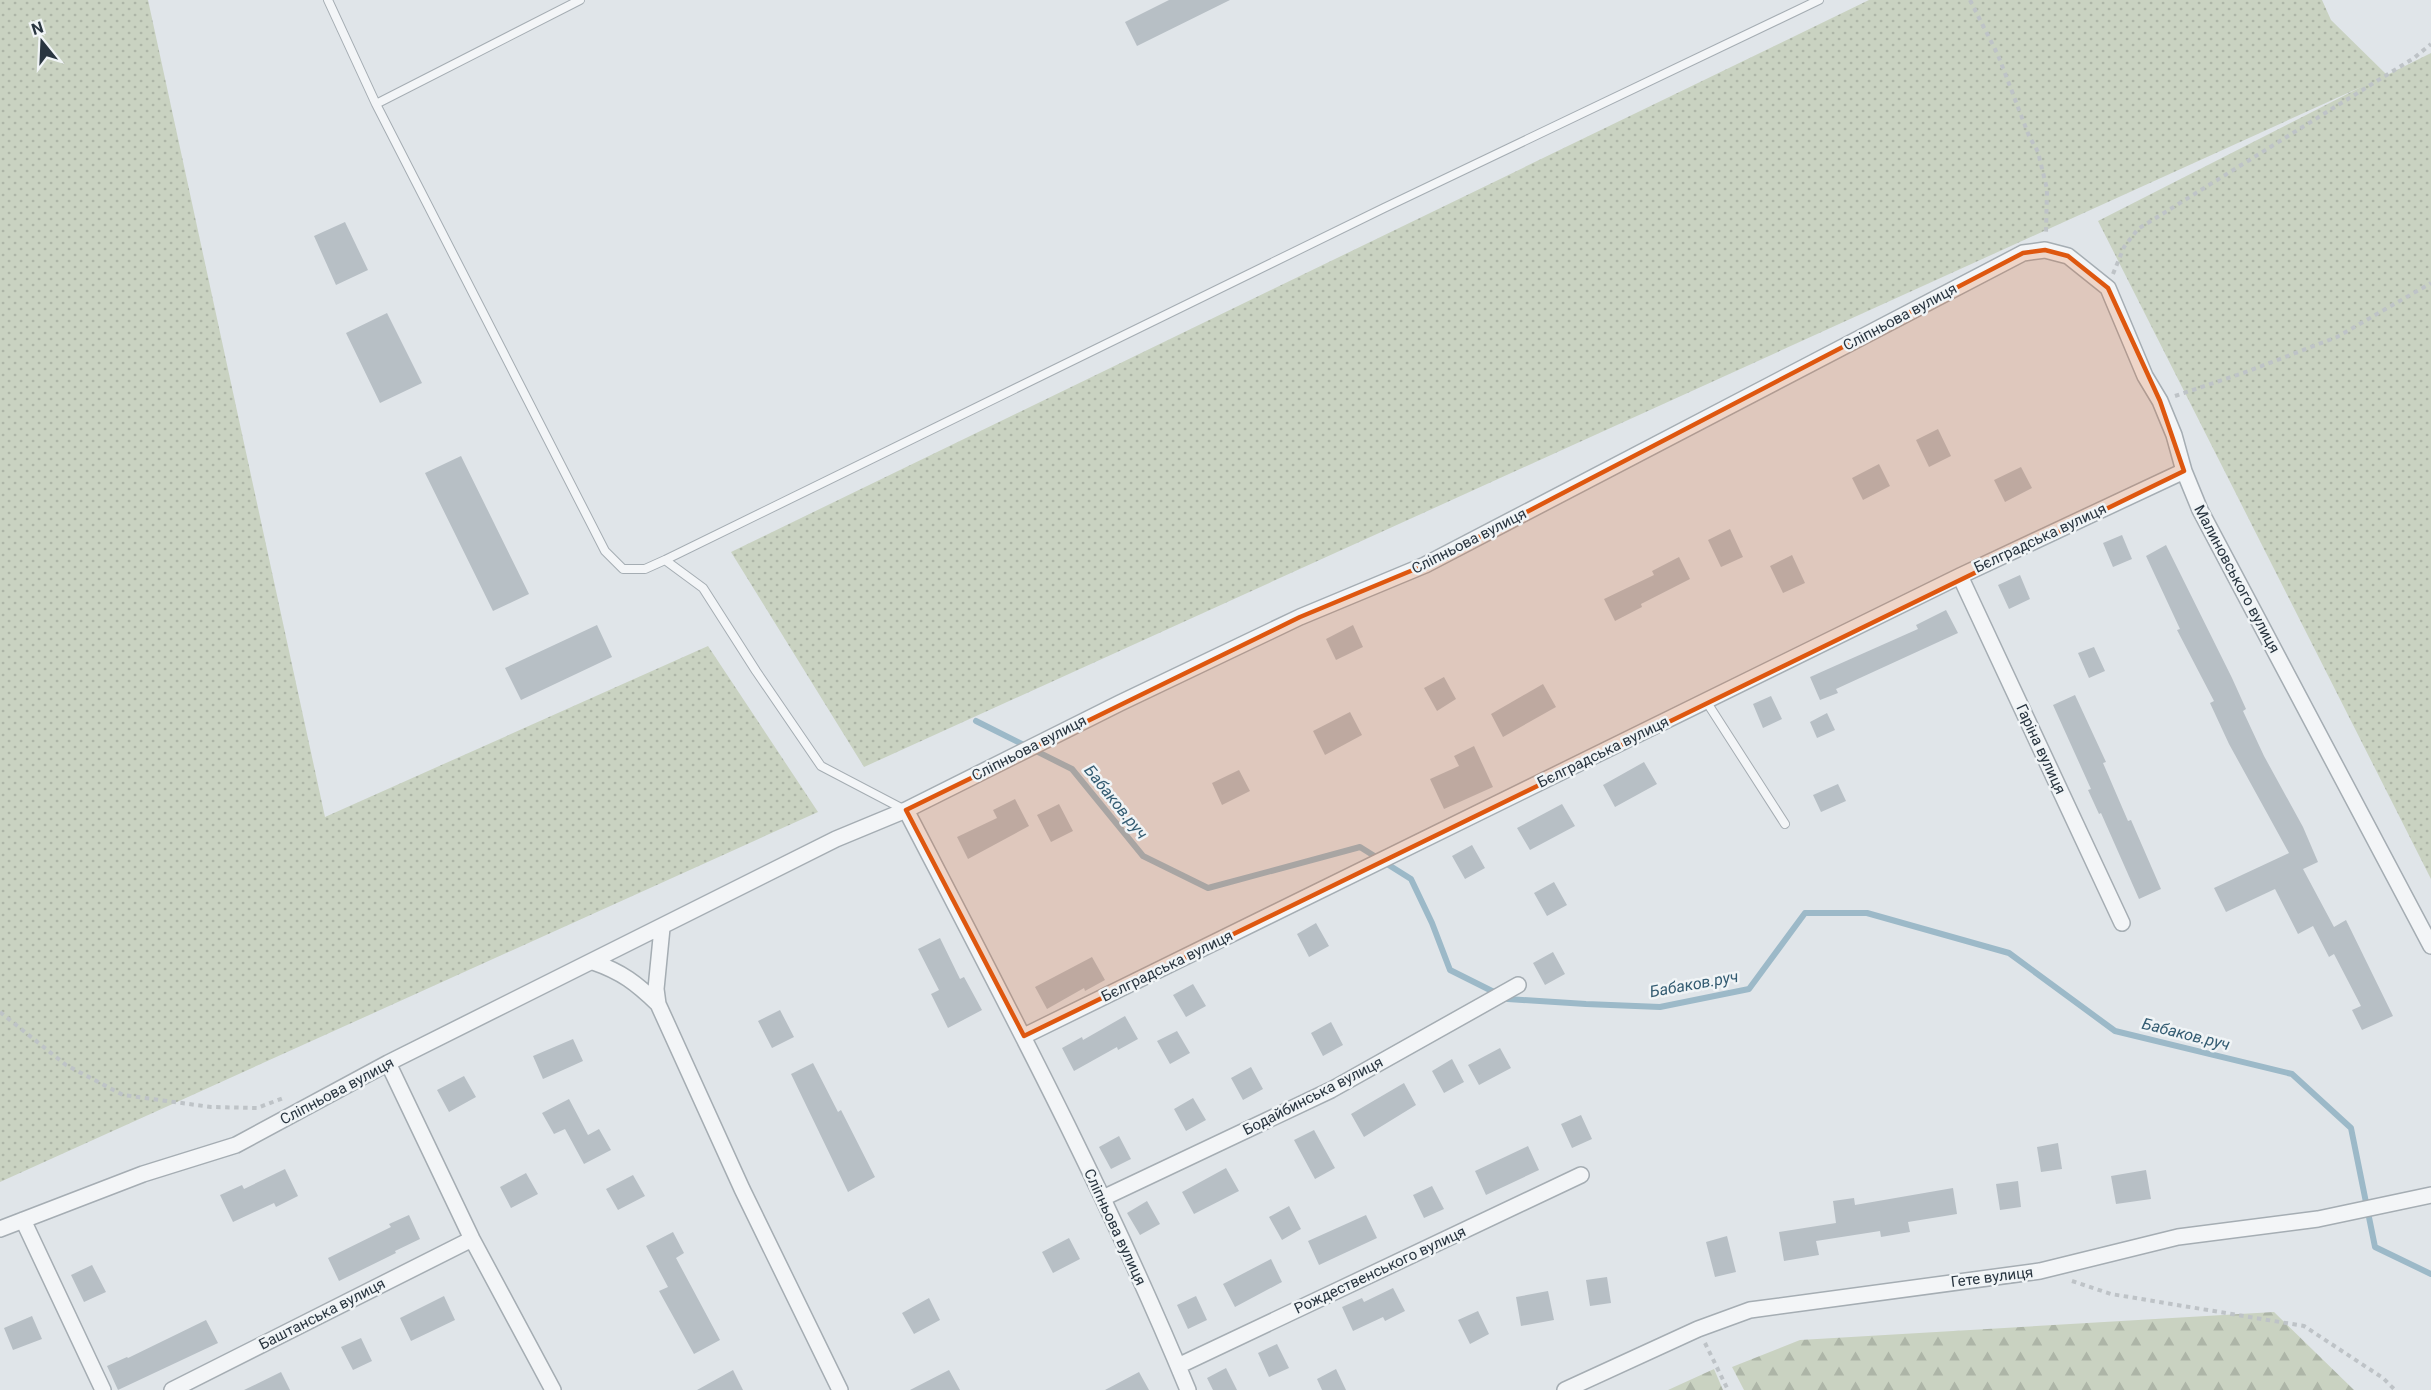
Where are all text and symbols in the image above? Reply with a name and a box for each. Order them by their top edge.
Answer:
north arrow [12,12,72,72]
text: N [29,17,46,39]
street label: Сліпньова вулиця [1840,279,1960,355]
street label: Бєлградська вулиця [1971,499,2109,577]
street label: Малиновського вулиця [2190,502,2284,656]
street label: Сліпньова вулиця [1409,504,1529,578]
street label: Гаріна вулиця [2012,701,2070,797]
street label: Сліпньова вулиця [969,711,1089,785]
street label: Бєлградська вулиця [1534,712,1672,792]
water label: Бабаков.руч [1080,761,1152,843]
street label: Бєлградська вулиця [1098,926,1236,1006]
water label: Бабаков.руч [1648,967,1740,1001]
water label: Бабаков.руч [2140,1014,2232,1054]
street label: Сліпньова вулиця [277,1053,397,1129]
street label: Бодайбинська вулиця [1240,1053,1386,1139]
street label: Сліпньова вулиця [1080,1166,1150,1288]
street label: Рождественського вулиця [1291,1222,1469,1318]
street label: Гете вулиця [1950,1263,2034,1291]
street label: Баштанська вулиця [256,1274,388,1354]

